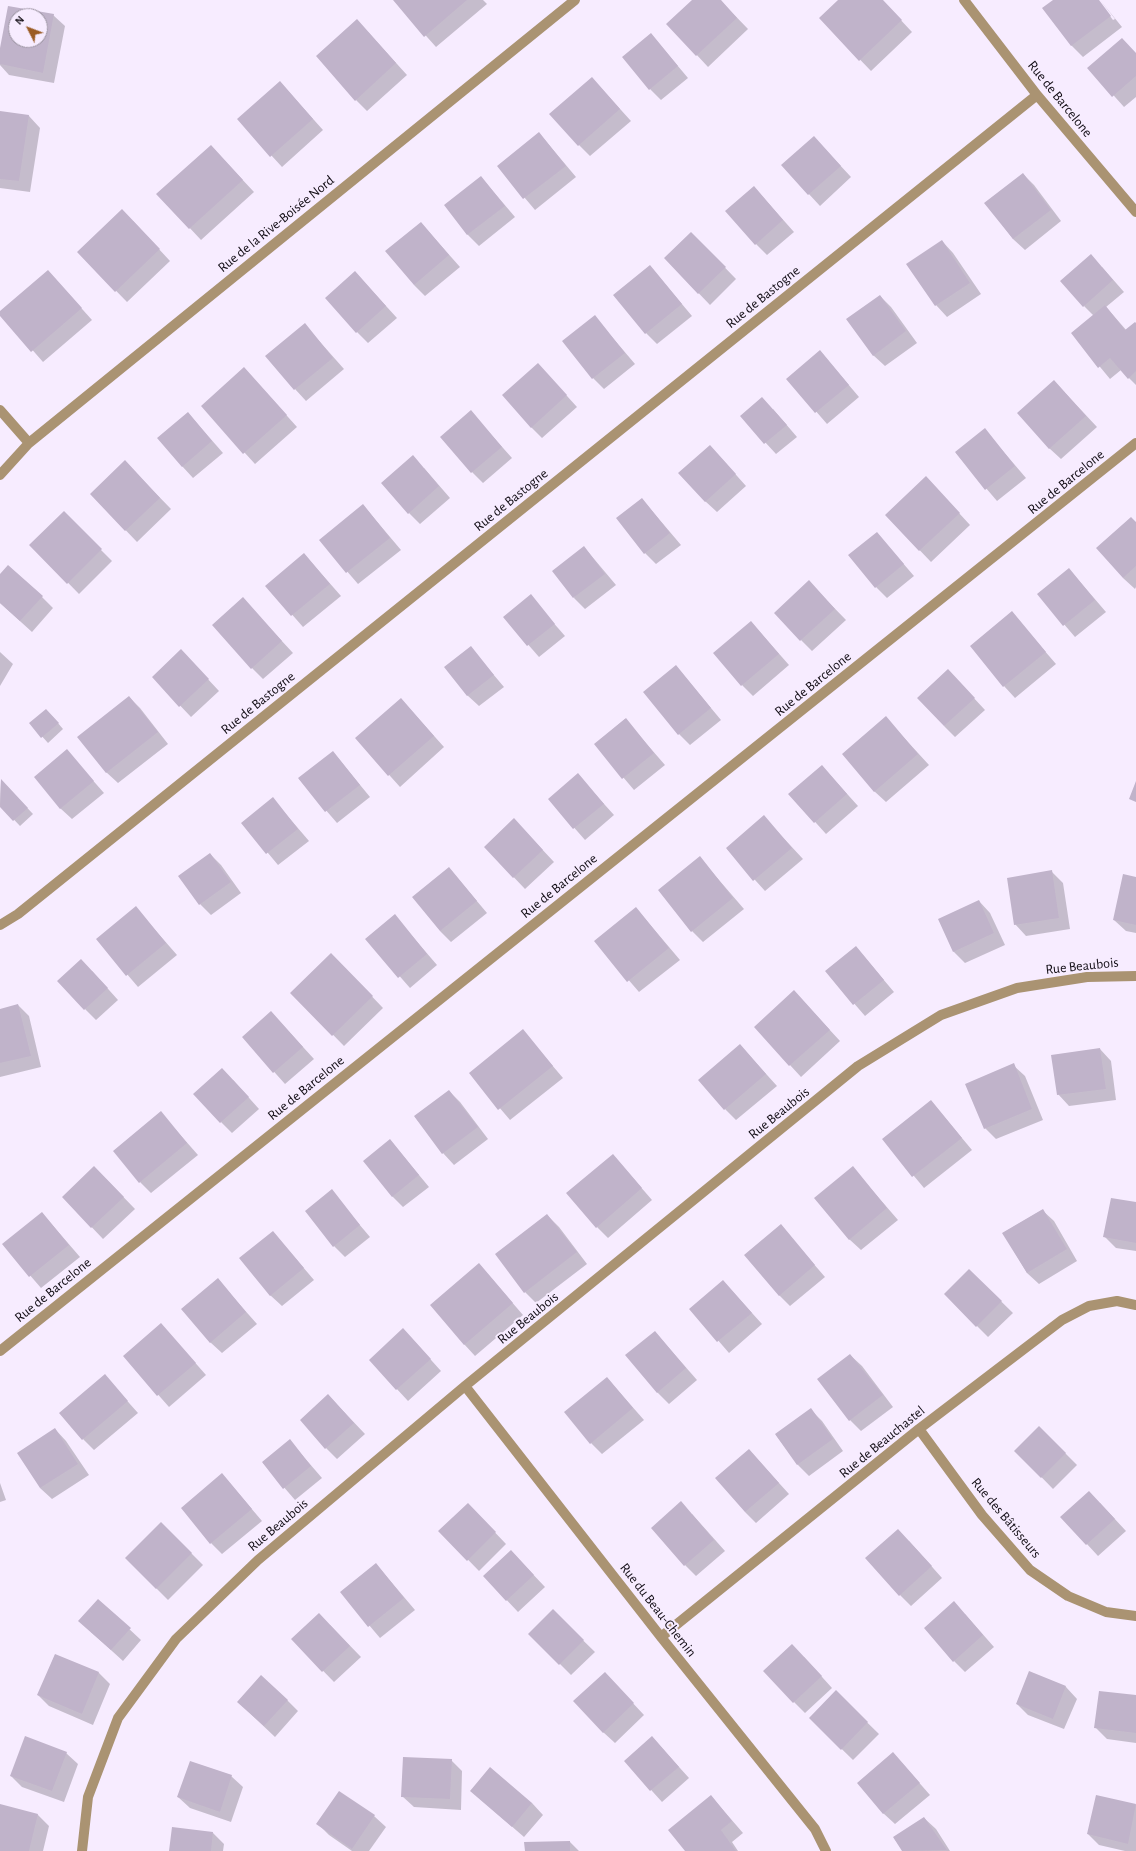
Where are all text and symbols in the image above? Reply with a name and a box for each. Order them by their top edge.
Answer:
north arrow [8,8,48,48]
text: N [13,14,26,27]
street label: Rue de Barcelone [1024,57,1096,141]
street label: Rue de la Rive-Boisée Nord [215,172,337,276]
street label: Rue de Bastogne [723,262,803,332]
street label: Rue de Barcelone [1024,446,1108,518]
street label: Rue de Bastogne [471,465,551,535]
street label: Rue de Barcelone [771,648,855,720]
street label: Rue de Bastogne [218,668,298,738]
street label: Rue de Barcelone [517,850,601,922]
street label: Rue Beaubois [1045,954,1119,978]
street label: Rue de Barcelone [264,1052,348,1124]
street label: Rue Beaubois [745,1083,813,1143]
street label: Rue de Barcelone [11,1254,95,1326]
street label: Rue Beaubois [494,1288,562,1348]
street label: Rue de Beauchastel [836,1402,928,1482]
street label: Rue des Bâtisseurs [967,1474,1045,1562]
street label: Rue Beaubois [244,1495,312,1555]
street label: Rue du Beau-Chemin [616,1560,700,1660]

